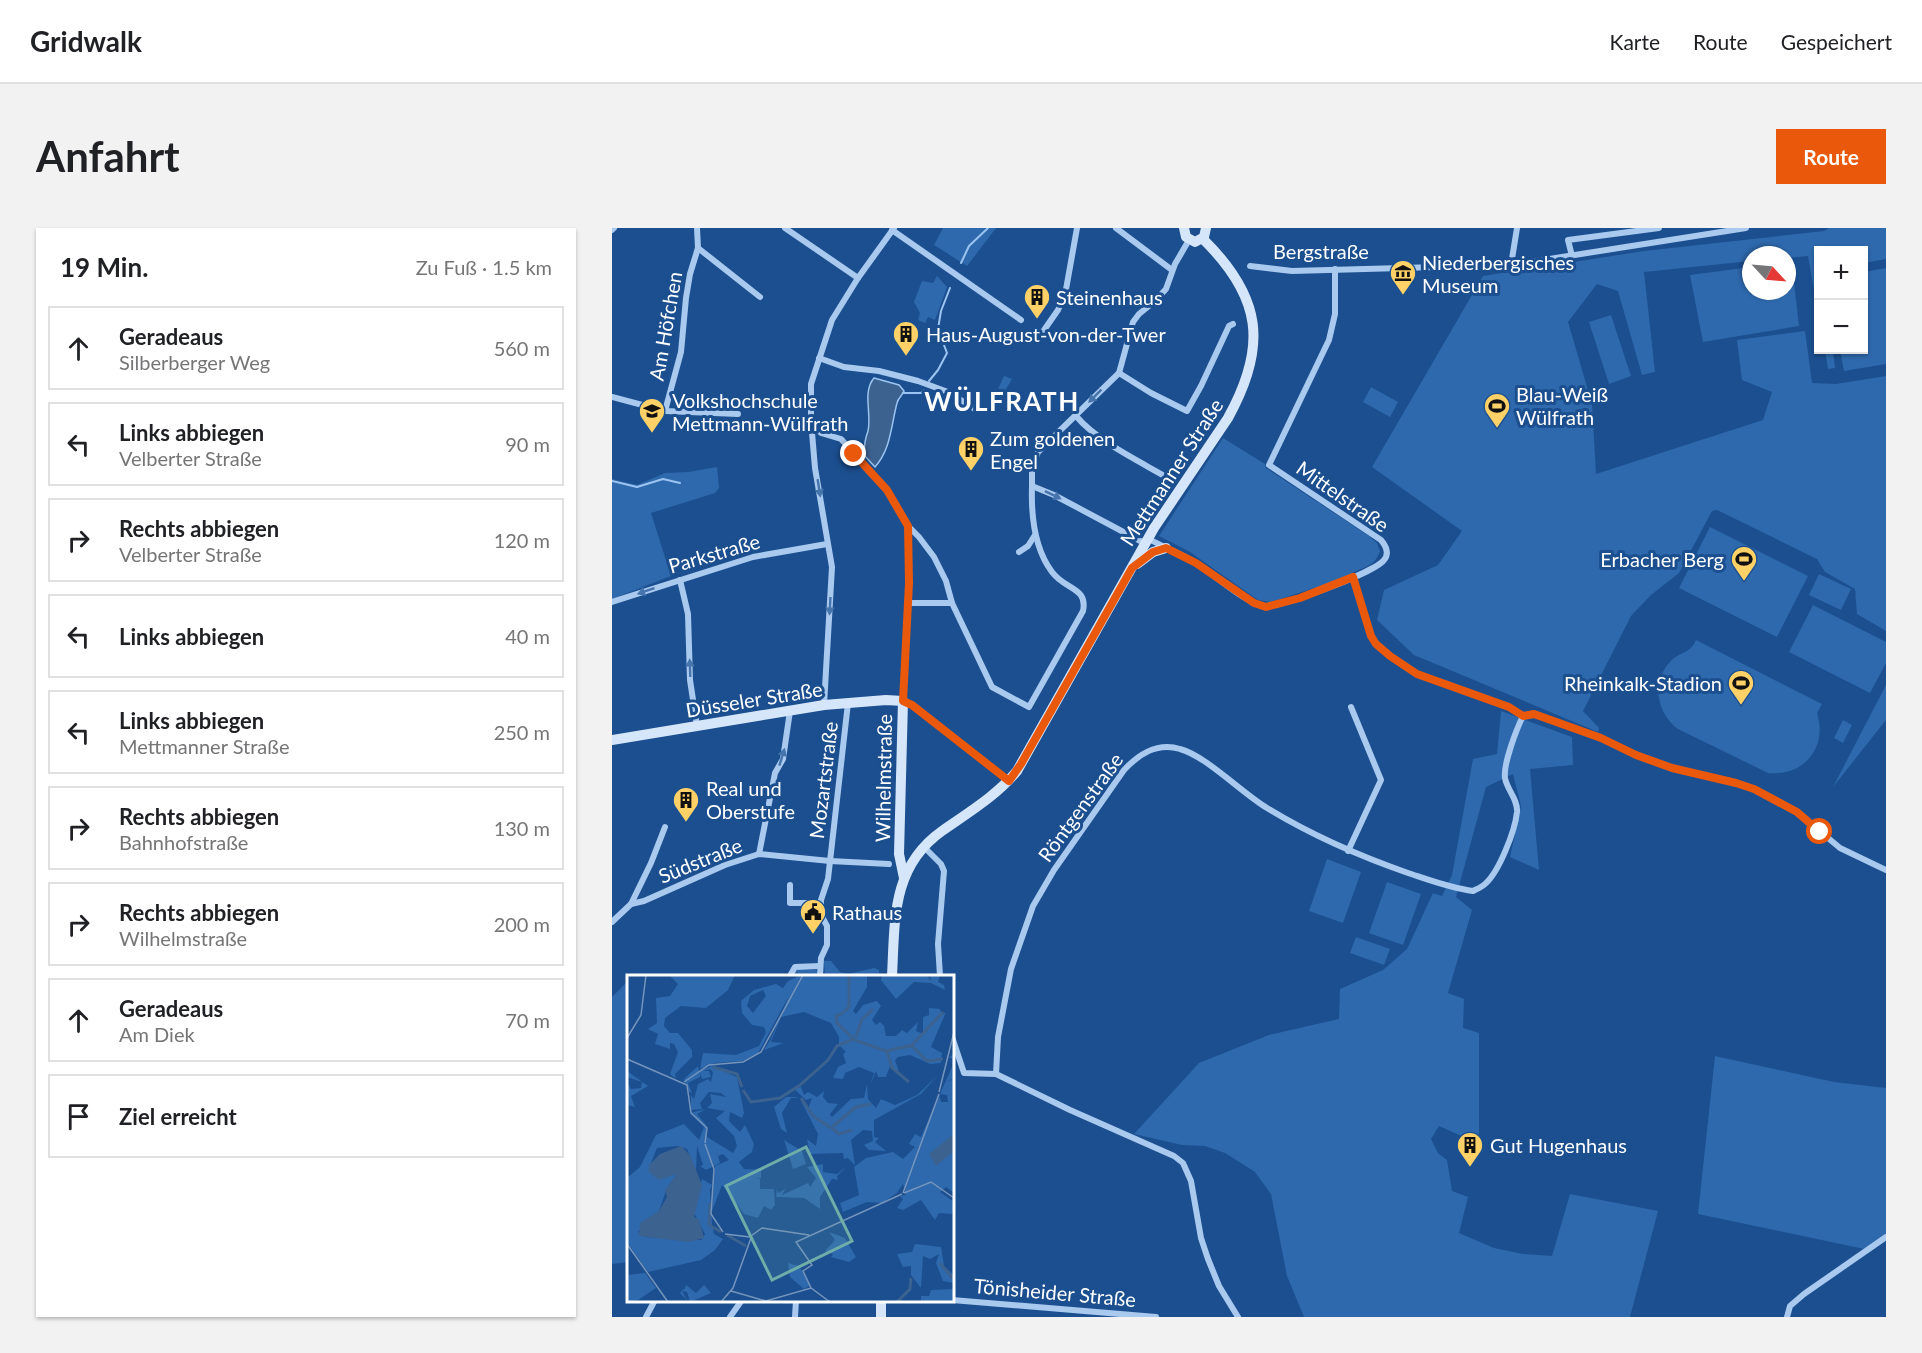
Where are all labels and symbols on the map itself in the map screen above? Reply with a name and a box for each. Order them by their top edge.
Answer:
street label: Bergstraße [1273,239,1369,263]
north arrow [1742,246,1796,300]
place label: Niederbergisches Museum [1422,250,1574,297]
museum icon: Niederbergisches Museum [1388,258,1418,296]
street label: Am Höfchen [644,270,686,382]
building icon: Steinenhaus [1022,282,1052,320]
place label: Steinenhaus [1056,285,1163,309]
building icon: Haus-August-von-der-Twer [891,319,921,357]
place label: Haus-August-von-der-Twer [926,322,1166,346]
place label: Blau-Weiß Wülfrath [1516,382,1608,429]
district label: WÜLFRATH [924,385,1080,417]
place label: Volkshochschule Mettmann-Wülfrath [672,388,848,435]
one-way arrow [1089,389,1103,403]
sports icon: Blau-Weiß Wülfrath [1482,391,1512,429]
street label: Mettmanner Straße [1115,394,1227,550]
school or university icon: Volkshochschule Mettmann-Wülfrath [637,396,667,434]
place label: Zum goldenen Engel [990,426,1115,473]
building icon: Zum goldenen Engel [956,434,986,472]
route end [840,440,866,466]
street label: Mittelstraße [1292,455,1394,537]
one-way arrow [815,479,824,498]
one-way arrow [1045,490,1062,500]
street label: Parkstraße [665,528,763,578]
sports icon: Erbacher Berg [1729,544,1759,582]
place label: Erbacher Berg [1600,547,1724,571]
one-way arrow [637,586,655,596]
one-way arrow [825,597,834,616]
one-way arrow [685,658,695,677]
sports icon: Rheinkalk-Stadion [1726,668,1756,706]
place label: Rheinkalk-Stadion [1564,671,1722,695]
street label: Düsseler Straße [684,676,824,722]
street label: Wilhelmstraße [870,714,896,842]
street label: Mozartstraße [804,720,842,840]
one-way arrow [778,748,787,766]
street label: Röntgenstraße [1033,748,1127,866]
place label: Real und Oberstufe [706,776,795,823]
building icon: Real und Oberstufe [671,785,701,823]
route start [1806,818,1832,844]
street label: Südstraße [655,832,745,888]
public building icon: Rathaus [798,897,828,935]
place label: Rathaus [832,900,902,924]
inset map [627,975,954,1302]
building icon: Gut Hugenhaus [1455,1130,1485,1168]
place label: Gut Hugenhaus [1490,1133,1627,1157]
street label: Tönisheider Straße [973,1273,1137,1311]

